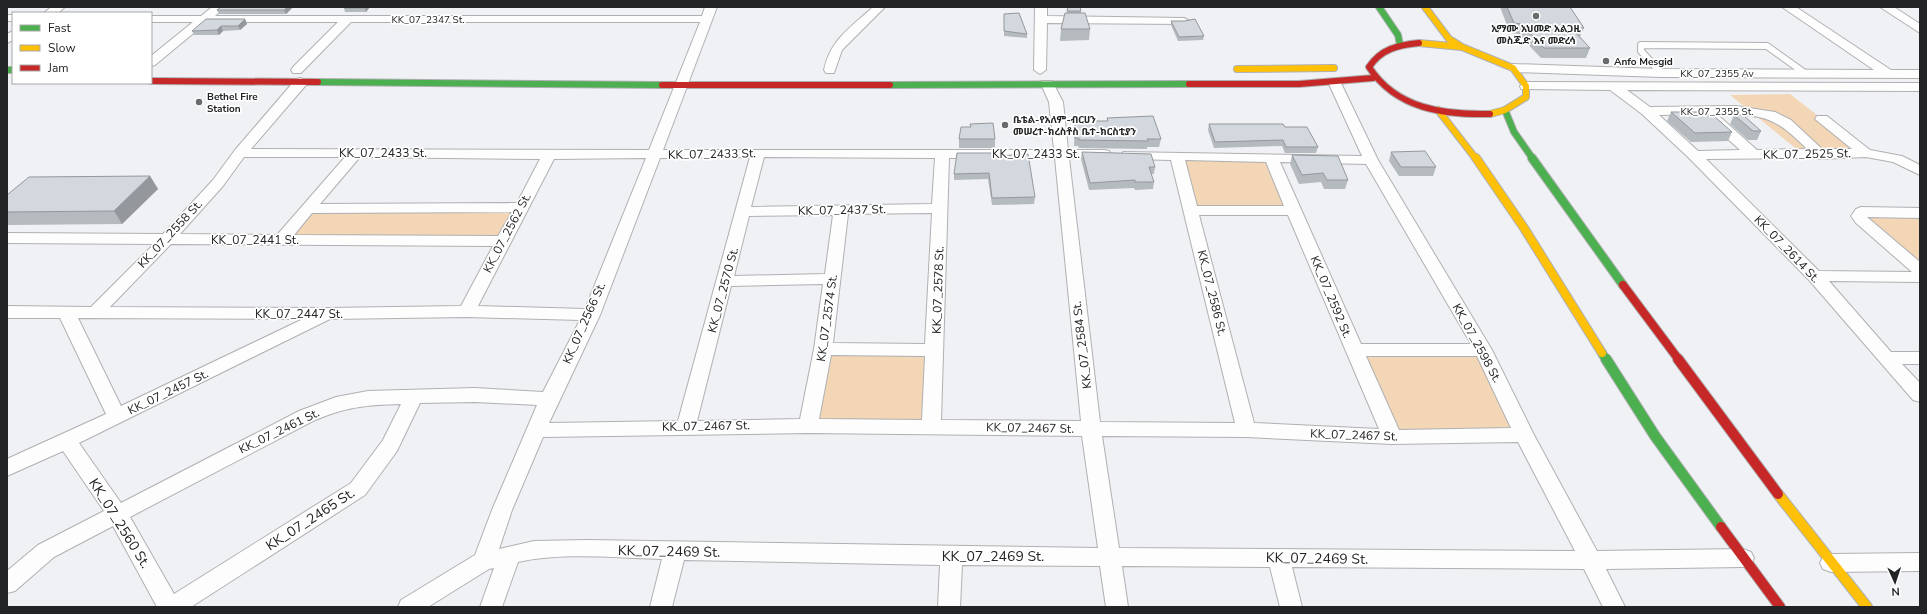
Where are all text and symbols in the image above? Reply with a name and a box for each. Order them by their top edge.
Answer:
marker: ኢማሙ አህመድ አልጋዚ መስጂድ እና መድረሳ [1531,11,1541,21]
legend [12,12,152,84]
street label: KK_07_2347 St. [391,13,465,27]
text: Fast [48,20,71,36]
place label: ኢማሙ አህመድ አልጋዚ መስጂድ እና መድረሳ [1491,22,1581,48]
text: Slow [48,40,76,56]
place label: Anfo Mesgid [1614,55,1673,69]
marker: Anfo Mesgid [1601,56,1611,66]
text: Jam [47,60,69,76]
street label: KK_07_2355 Av [1680,67,1755,81]
place label: Bethel Fire Station [207,90,258,116]
marker: Bethel Fire Station [194,97,204,107]
street label: KK_07_2355 St. [1680,105,1754,119]
place label: ቤቴል-የአለም-ብርሀን መሠረተ-ክረስቶስ ቤተ-ክርስቲያን [1013,113,1136,139]
marker: ቤቴል-የአለም-ብርሀን መሠረተ-ክረስቶስ ቤተ-ክርስቲያን [1000,120,1010,130]
street label: KK_07_2433 St. [339,145,427,161]
street label: KK_07_2433 St. [668,145,756,163]
street label: KK_07_2525 St. [1763,145,1851,163]
street label: KK_07_2433 St. [992,146,1080,162]
street label: KK_07_2562 St. [479,190,535,276]
street label: KK_07_2558 St. [134,196,206,272]
street label: KK_07_2437 St. [798,201,886,219]
street label: KK_07_2614 St. [1751,212,1823,286]
street label: KK_07_2441 St. [211,232,299,248]
street label: KK_07_2570 St. [704,245,742,335]
street label: KK_07_2578 St. [928,246,948,334]
street label: KK_07_2586 St. [1194,248,1230,338]
street label: KK_07_2592 St. [1306,253,1356,341]
street label: KK_07_2574 St. [813,273,841,363]
street label: KK_07_2566 St. [559,280,609,366]
street label: KK_07_2584 St. [1069,300,1095,390]
street label: KK_07_2598 St. [1449,301,1505,385]
street label: KK_07_2447 St. [255,306,343,322]
street label: KK_07_2457 St. [125,366,211,418]
street label: KK_07_2461 St. [236,405,322,457]
street label: KK_07_2467 St. [662,417,750,435]
street label: KK_07_2467 St. [986,419,1074,437]
street label: KK_07_2467 St. [1310,425,1398,445]
street label: KK_07_2560 St. [84,475,155,572]
street label: KK_07_2465 St. [262,484,358,555]
street label: KK_07_2469 St. [618,541,720,562]
street label: KK_07_2469 St. [942,547,1044,566]
street label: KK_07_2469 St. [1266,548,1368,569]
north arrow [1875,562,1915,602]
text: N [1891,584,1900,599]

